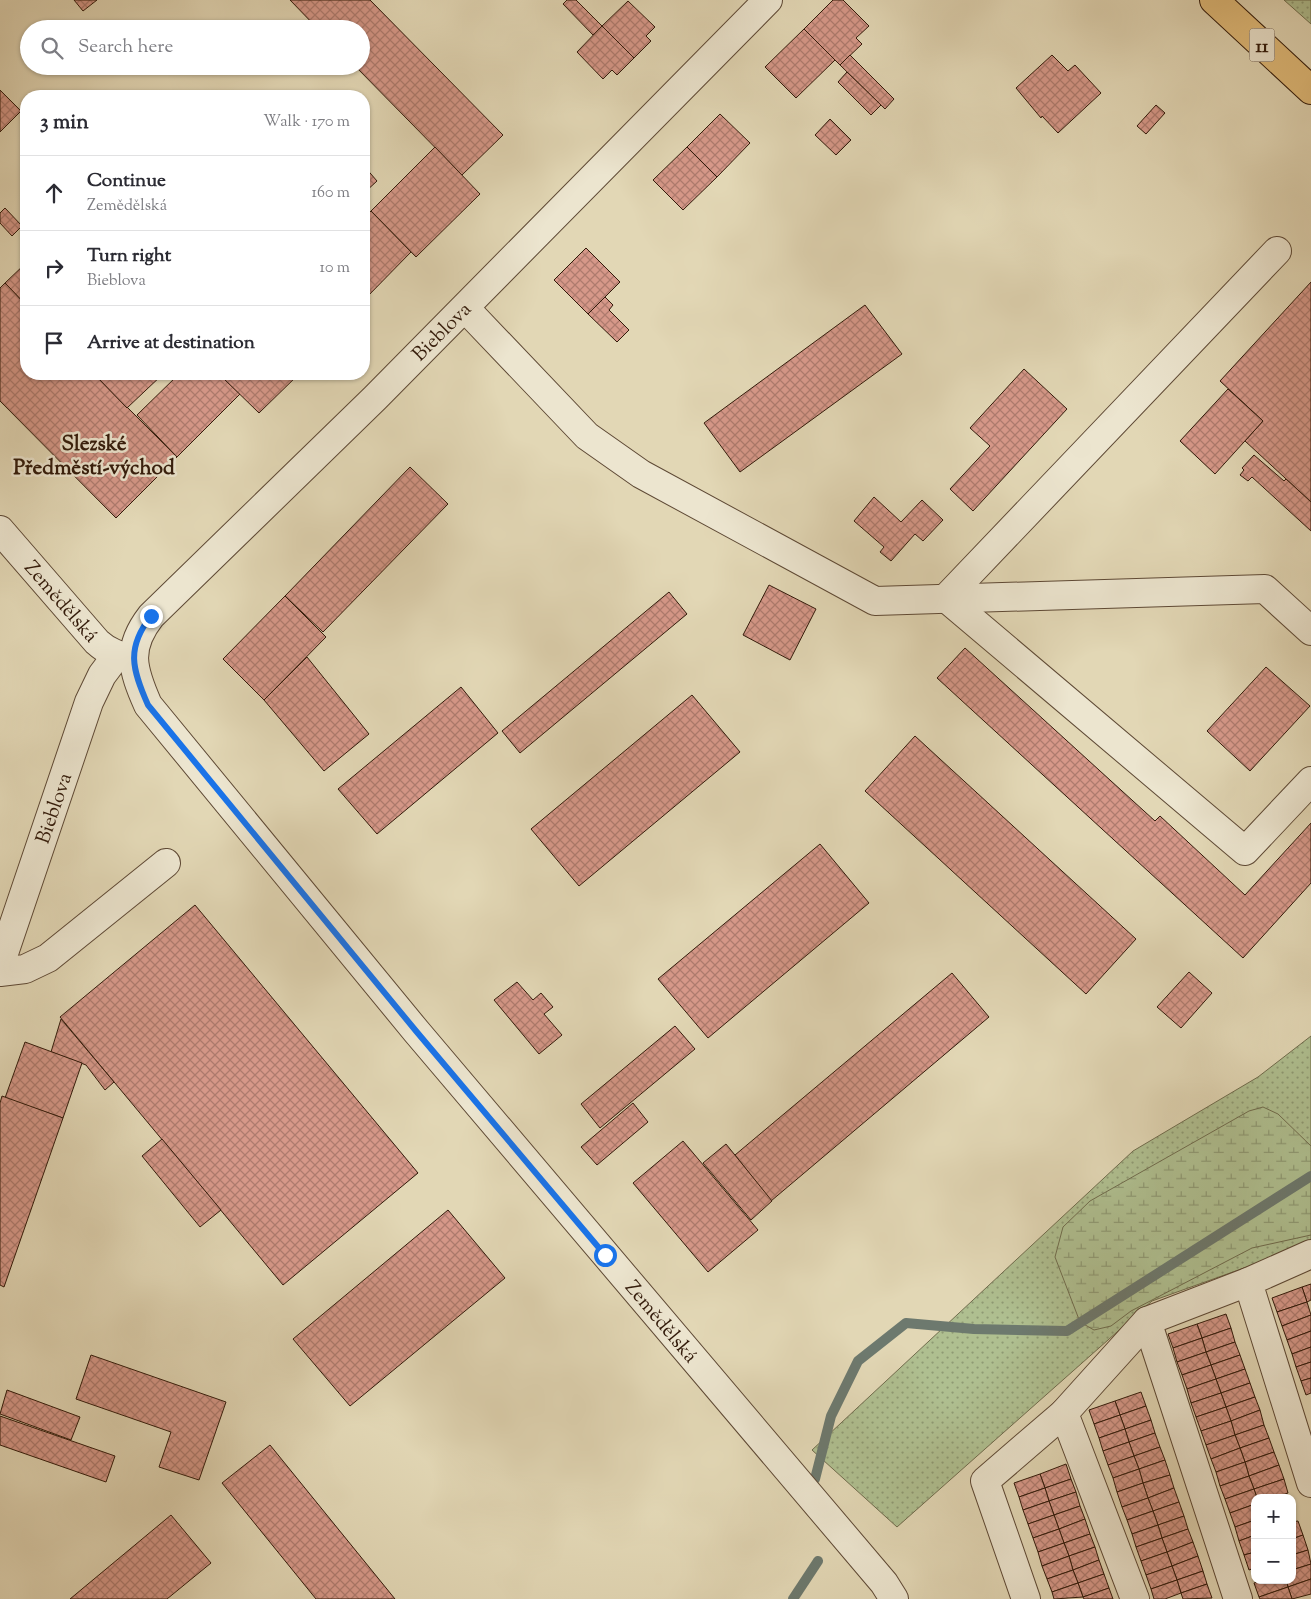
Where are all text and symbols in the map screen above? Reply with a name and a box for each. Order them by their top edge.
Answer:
search box [20,20,370,75]
road number: 11 [1250,28,1274,62]
icon: search [38,34,66,62]
text: Search here [78,34,173,61]
text: 3 min [40,108,89,138]
text: Walk · 170 m [263,111,350,134]
text: Continue [87,168,166,195]
icon: ahead [40,179,68,207]
text: 160 m [312,182,350,205]
text: Zemědělská [87,195,167,218]
text: Turn right [87,243,171,270]
icon: right [40,254,68,282]
text: 10 m [320,257,350,280]
text: Bieblova [87,270,146,293]
street label: Bieblova [407,297,479,369]
icon: arrive [40,329,68,357]
text: Arrive at destination [87,330,255,357]
district label: Slezské Předměstí-východ [13,430,175,484]
street label: Zemědělská [16,555,104,650]
route end [140,605,163,628]
street label: Bieblova [30,769,81,848]
route start [594,1244,617,1267]
street label: Zemědělská [617,1275,703,1370]
map controls [1251,1494,1296,1584]
button: + [1251,1494,1296,1539]
button: − [1251,1539,1296,1584]

